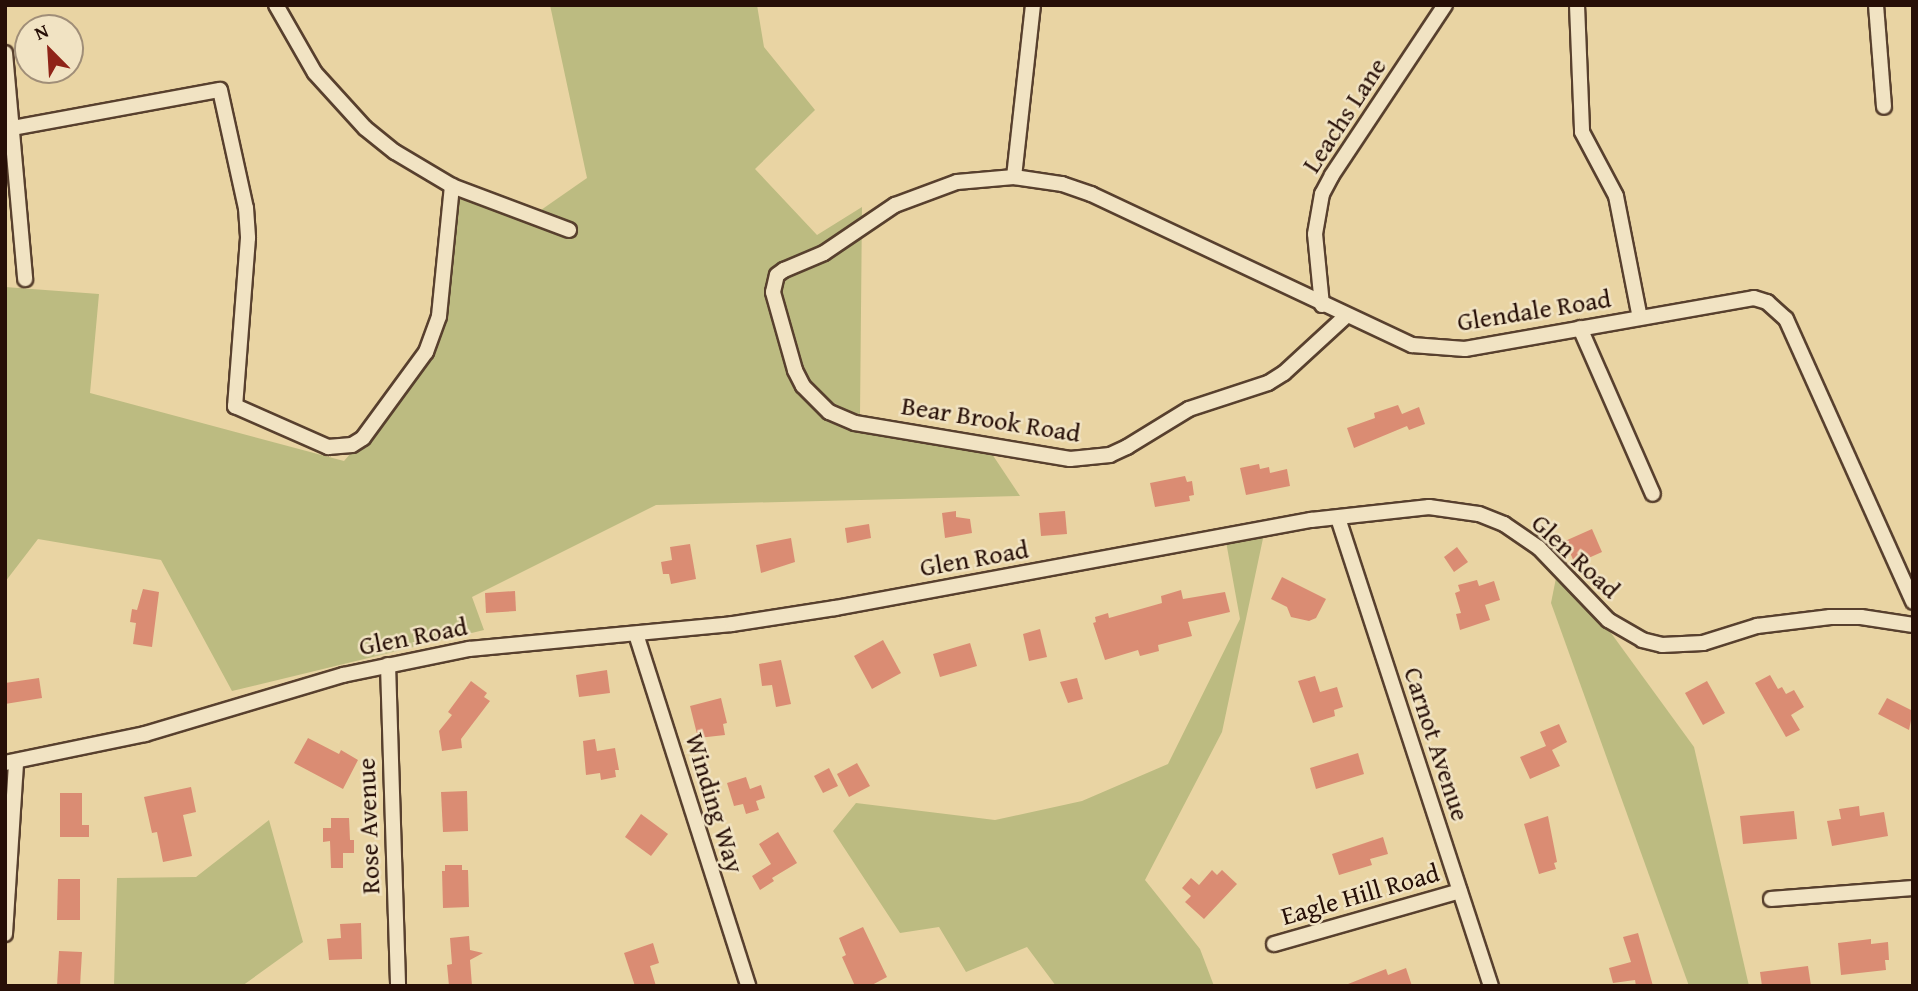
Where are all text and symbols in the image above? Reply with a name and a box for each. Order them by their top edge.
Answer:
north arrow [14,14,84,84]
text: N [30,16,53,47]
street label: Leachs Lane [1295,52,1393,178]
street label: Glendale Road [1455,282,1613,338]
street label: Bear Brook Road [899,389,1083,449]
street label: Glen Road [1525,507,1627,605]
street label: Glen Road [917,533,1031,583]
street label: Glen Road [356,610,470,662]
street label: Carnot Avenue [1397,663,1477,825]
street label: Winding Way [679,729,751,877]
street label: Rose Avenue [350,757,386,895]
street label: Eagle Hill Road [1277,857,1443,931]

